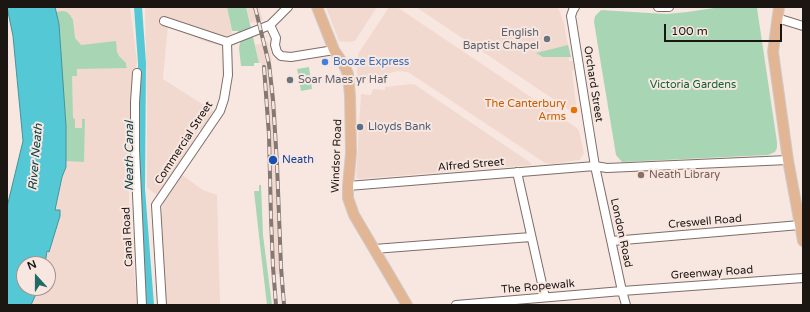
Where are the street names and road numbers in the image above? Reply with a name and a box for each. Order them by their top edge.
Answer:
street label: Orchard Street [580,45,606,123]
street label: Commercial Street [152,99,216,187]
street label: Windsor Road [329,119,345,193]
street label: Alfred Street [437,156,505,174]
street label: London Road [607,197,635,269]
street label: Canal Road [120,207,136,267]
street label: Creswell Road [668,212,742,232]
street label: Greenway Road [670,264,754,282]
street label: The Ropewalk [501,277,575,297]

